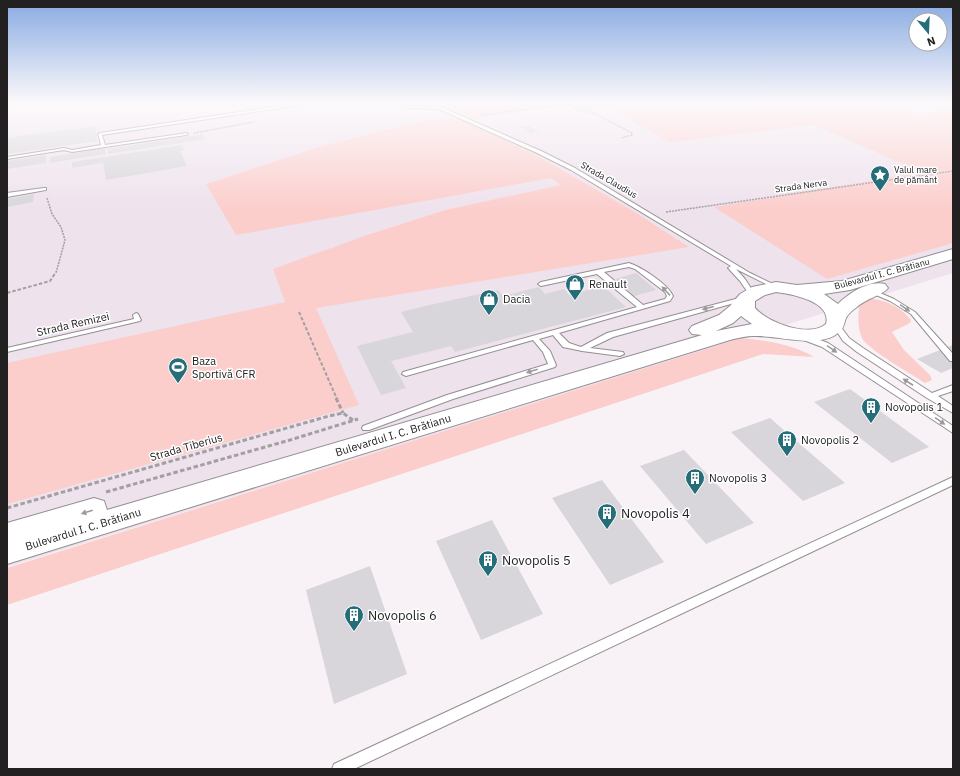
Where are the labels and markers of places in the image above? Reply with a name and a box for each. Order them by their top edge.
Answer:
place icon: Valul mare de pământ [869,164,891,192]
place label: Valul mare de pământ [894,164,937,185]
shop icon: Renault [564,273,586,301]
place label: Renault [589,277,627,291]
shop icon: Dacia [478,288,500,316]
place label: Dacia [503,292,531,306]
place label: Baza Sportivă CFR [192,354,255,381]
sports icon: Baza Sportivă CFR [167,356,189,384]
building icon: Novopolis 1 [860,396,882,424]
place label: Novopolis 1 [885,400,944,414]
building icon: Novopolis 2 [776,429,798,457]
place label: Novopolis 2 [801,433,859,447]
building icon: Novopolis 3 [684,467,706,495]
place label: Novopolis 3 [709,471,767,485]
building icon: Novopolis 4 [596,502,618,530]
place label: Novopolis 4 [621,505,690,522]
building icon: Novopolis 5 [477,549,499,577]
place label: Novopolis 5 [502,552,571,569]
building icon: Novopolis 6 [343,604,365,632]
place label: Novopolis 6 [368,607,437,624]

